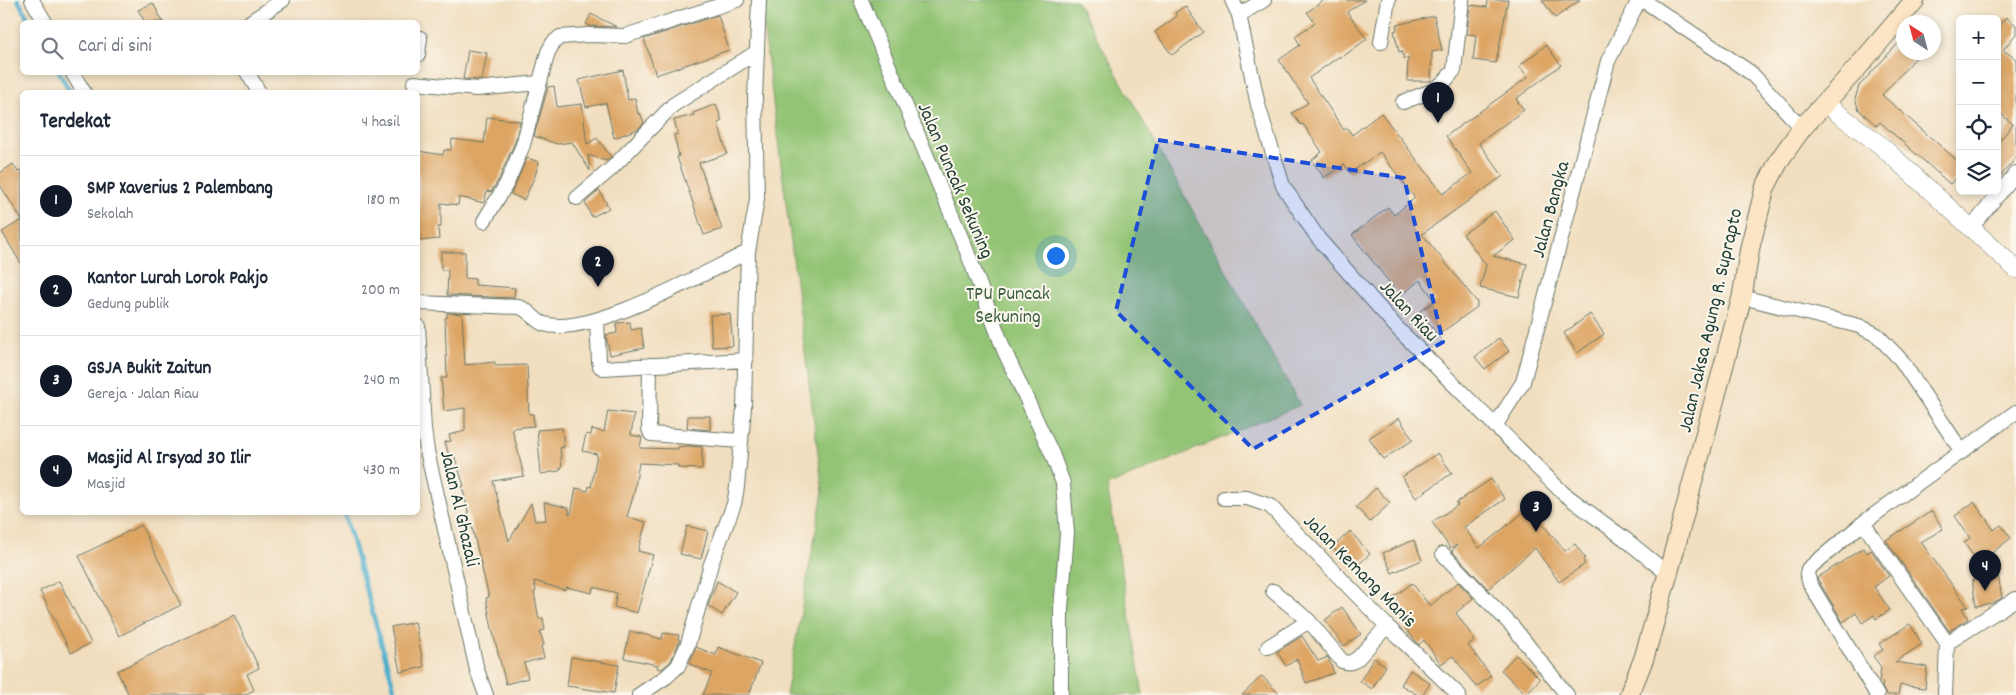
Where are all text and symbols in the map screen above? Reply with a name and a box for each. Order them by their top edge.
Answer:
north arrow [1896,15,1941,60]
map controls [1956,15,2001,195]
button: + [1956,15,2001,60]
search box [20,20,420,75]
icon: search [38,34,66,62]
text: Cari di sini [78,34,152,61]
button: − [1956,60,2001,105]
pin: 1 [1422,82,1454,123]
street label: Jalan Puncak Sekuning [909,99,1000,264]
button: locate [1956,105,2001,150]
text: Terdekat [40,108,111,138]
text: 4 hasil [361,111,400,134]
button: layers [1956,150,2001,195]
street label: Jalan Bangka [1526,158,1578,261]
text: SMP Xaverius 2 Palembang [87,176,273,203]
text: 1 [54,189,58,212]
text: 180 m [367,189,400,212]
text: Sekolah [87,203,133,226]
street label: Jalan Jaksa Agung R. Suprapto [1672,206,1751,436]
your location [1043,243,1069,269]
pin: 2 [582,246,614,287]
text: Kantor Lurah Lorok Pakjo [87,266,268,293]
street label: Jalan Riau [1372,275,1444,349]
text: 2 [53,279,60,302]
text: 200 m [361,279,400,302]
park label: TPU Puncak Sekuning [966,281,1050,332]
text: Gedung publik [87,293,169,316]
text: GSJA Bukit Zaitun [87,356,211,383]
text: 3 [52,369,60,392]
text: 240 m [363,369,400,392]
text: Gereja · Jalan Riau [87,383,199,406]
text: Masjid Al Irsyad 30 Ilir [87,446,251,473]
street label: Jalan Al Ghazali [431,448,485,570]
text: 4 [53,459,59,482]
text: 430 m [363,459,400,482]
text: Masjid [87,473,125,496]
pin: 3 [1520,491,1552,532]
street label: Jalan Kemang Manis [1296,509,1422,635]
pin: 4 [1969,550,2001,591]

